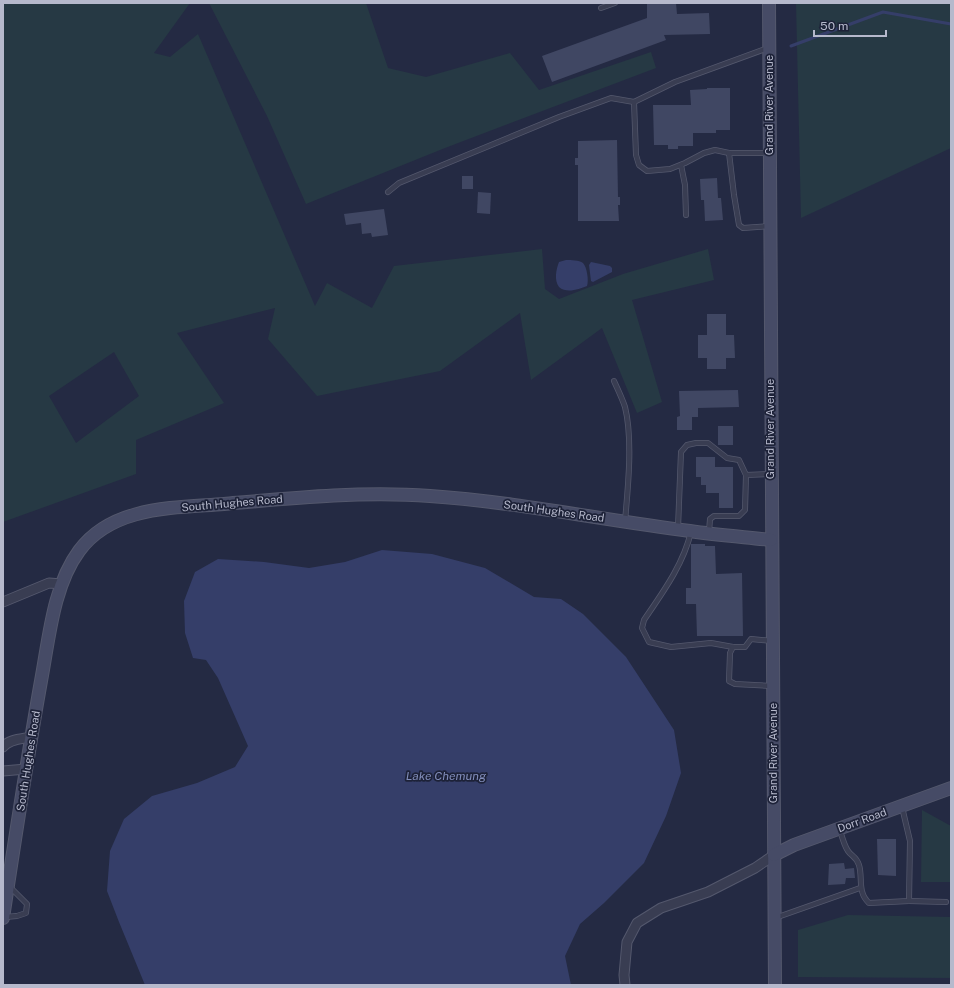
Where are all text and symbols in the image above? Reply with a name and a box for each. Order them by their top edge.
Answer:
scale bar [814,12,886,38]
text: 50 m [820,19,848,33]
street label: Grand River Avenue [763,55,775,155]
street label: Grand River Avenue [764,379,776,479]
street label: South Hughes Road [181,493,283,513]
street label: South Hughes Road [503,498,605,524]
street label: Grand River Avenue [767,703,779,803]
street label: South Hughes Road [14,710,42,812]
water label: Lake Chemung [406,769,487,783]
street label: Dorr Road [836,806,888,834]

